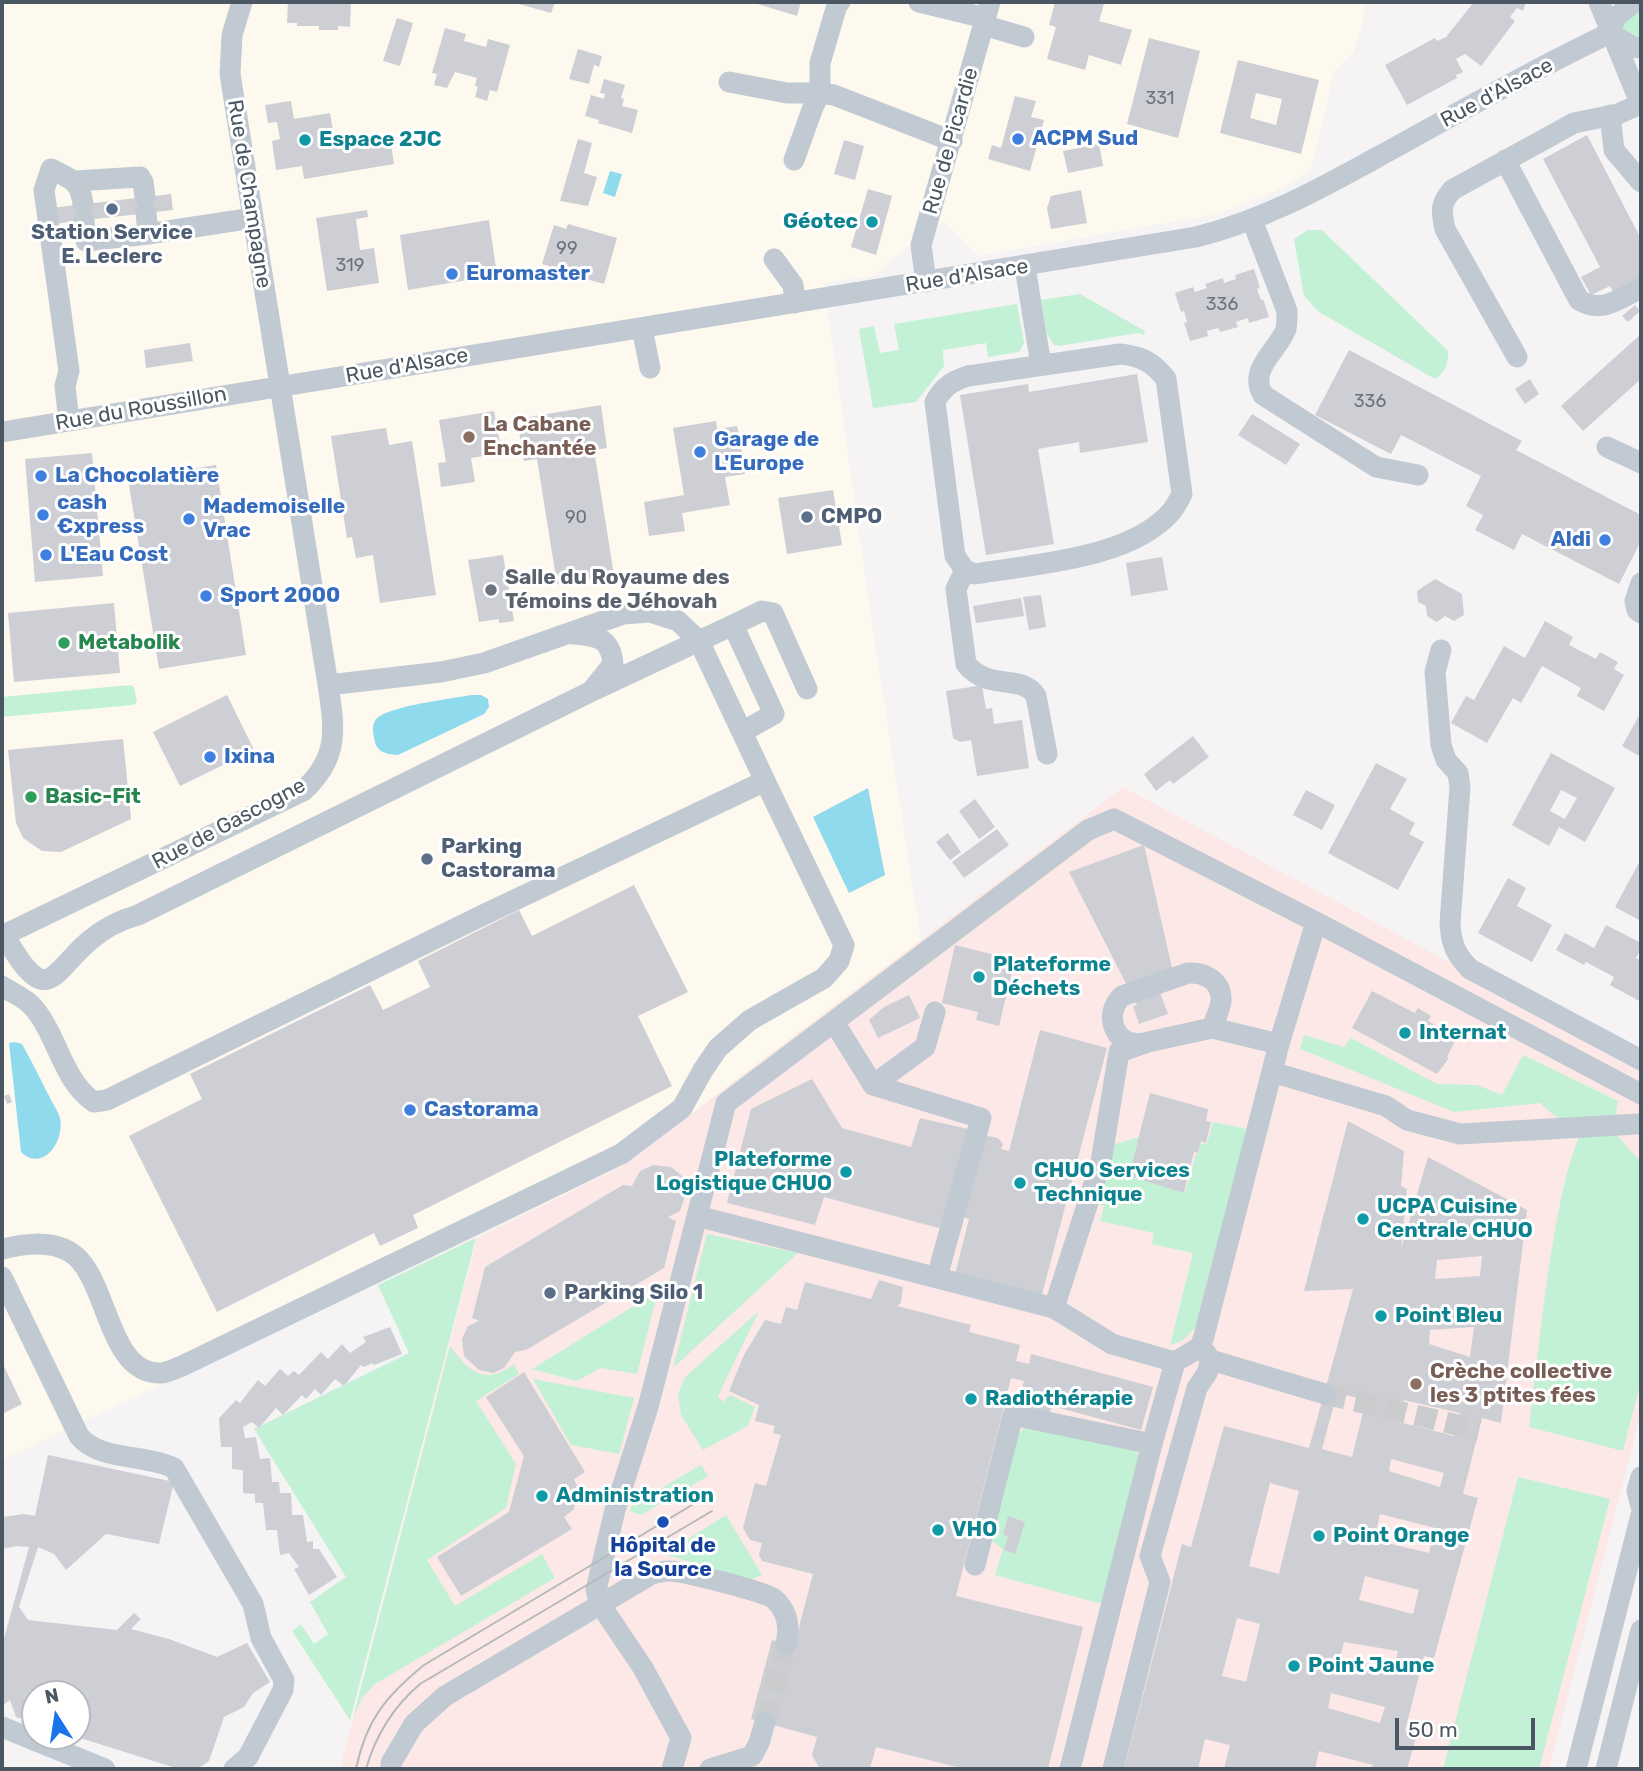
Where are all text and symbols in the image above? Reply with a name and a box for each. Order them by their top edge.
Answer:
street label: Rue d'Alsace [1436,53,1558,133]
street label: Rue de Picardie [918,65,984,217]
house number: 331 [1145,88,1175,110]
street label: Rue de Champagne [222,98,276,290]
place label: ACPM Sud [1032,126,1138,152]
place label: Espace 2JC [319,127,441,153]
marker: ACPM Sud [1010,131,1026,147]
marker: Espace 2JC [297,132,313,148]
marker: Station Service E. Leclerc [104,201,120,217]
place label: Géotec [783,209,858,235]
marker: Géotec [864,214,880,230]
place label: Station Service E. Leclerc [31,220,193,270]
house number: 99 [556,238,578,260]
street label: Rue d'Alsace [904,254,1030,298]
house number: 319 [336,255,364,277]
place label: Euromaster [466,261,590,287]
marker: Euromaster [444,266,460,282]
house number: 336 [1206,294,1238,316]
street label: Rue d'Alsace [344,343,470,389]
street label: Rue du Roussillon [53,382,229,436]
house number: 336 [1354,391,1386,413]
place label: La Cabane Enchantée [483,412,596,462]
place label: Garage de L'Europe [714,427,819,477]
marker: La Cabane Enchantée [461,429,477,445]
marker: Garage de L'Europe [692,444,708,460]
place label: La Chocolatière [55,463,219,489]
marker: La Chocolatière [33,468,49,484]
place label: cash €xpress [57,490,144,540]
place label: Mademoiselle Vrac [203,494,345,544]
place label: CMPO [821,504,882,530]
marker: cash €xpress [35,507,51,523]
house number: 90 [565,507,587,529]
marker: CMPO [799,509,815,525]
marker: Mademoiselle Vrac [181,511,197,527]
place label: Aldi [1551,527,1591,553]
marker: Aldi [1597,532,1613,548]
place label: L'Eau Cost [60,542,168,568]
marker: L'Eau Cost [38,547,54,563]
place label: Salle du Royaume des Témoins de Jéhovah [505,565,730,615]
marker: Salle du Royaume des Témoins de Jéhovah [483,582,499,598]
place label: Sport 2000 [220,583,340,609]
marker: Sport 2000 [198,588,214,604]
place label: Metabolik [78,630,180,656]
marker: Metabolik [56,635,72,651]
place label: Ixina [224,744,275,770]
marker: Ixina [202,749,218,765]
street label: Rue de Gascogne [148,773,310,875]
place label: Basic-Fit [45,784,141,810]
marker: Basic-Fit [23,789,39,805]
place label: Parking Castorama [441,834,556,884]
marker: Parking Castorama [419,851,435,867]
place label: Plateforme Déchets [993,952,1111,1002]
marker: Plateforme Déchets [971,969,987,985]
place label: Internat [1419,1020,1507,1046]
marker: Internat [1397,1025,1413,1041]
place label: Castorama [424,1097,539,1123]
marker: Castorama [402,1102,418,1118]
place label: Plateforme Logistique CHUO [656,1147,832,1197]
place label: CHUO Services Technique [1034,1158,1190,1208]
marker: Plateforme Logistique CHUO [838,1164,854,1180]
marker: CHUO Services Technique [1012,1175,1028,1191]
place label: UCPA Cuisine Centrale CHUO [1377,1194,1533,1244]
marker: UCPA Cuisine Centrale CHUO [1355,1211,1371,1227]
place label: Parking Silo 1 [564,1280,703,1306]
marker: Parking Silo 1 [542,1285,558,1301]
place label: Point Bleu [1395,1303,1502,1329]
marker: Point Bleu [1373,1308,1389,1324]
place label: Crèche collective les 3 ptites fées [1430,1359,1612,1409]
marker: Crèche collective les 3 ptites fées [1408,1376,1424,1392]
place label: Radiothérapie [985,1386,1133,1412]
marker: Radiothérapie [963,1391,979,1407]
place label: Administration [556,1483,714,1509]
marker: Administration [534,1488,550,1504]
marker: Hôpital de la Source [655,1514,671,1530]
place label: VHO [952,1517,997,1543]
marker: VHO [930,1522,946,1538]
place label: Point Orange [1333,1523,1470,1549]
marker: Point Orange [1311,1528,1327,1544]
place label: Hôpital de la Source [610,1533,716,1583]
place label: Point Jaune [1308,1653,1434,1679]
marker: Point Jaune [1286,1658,1302,1674]
north arrow [21,1680,91,1750]
text: N [43,1683,61,1709]
scale bar [1398,1704,1538,1748]
text: 50 m [1408,1717,1458,1742]

